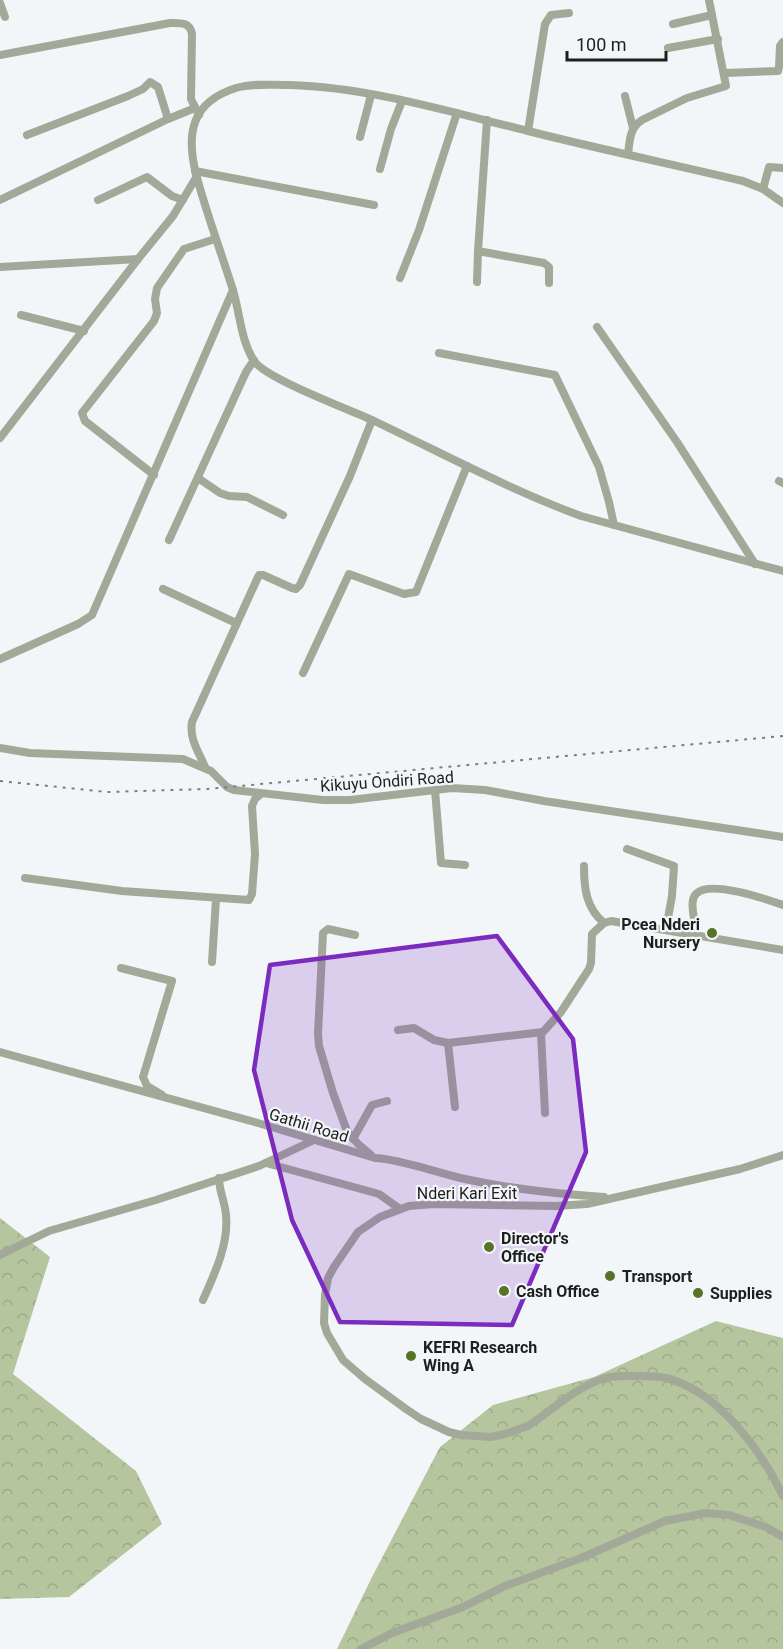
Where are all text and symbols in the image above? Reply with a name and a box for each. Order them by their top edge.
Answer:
scale bar [567,24,666,62]
text: 100 m [576,34,627,55]
street label: Kikuyu Ondiri Road [320,767,455,796]
place label: Pcea Nderi Nursery [621,915,701,952]
marker: Pcea Nderi Nursery [705,926,719,940]
street label: Gathii Road [267,1104,351,1147]
street label: Nderi Kari Exit [417,1184,517,1203]
place label: Director's Office [501,1229,569,1266]
marker: Director's Office [482,1240,496,1254]
place label: Transport [622,1267,693,1286]
marker: Transport [603,1269,617,1283]
place label: Cash Office [516,1282,599,1301]
marker: Cash Office [497,1284,511,1298]
place label: Supplies [710,1284,772,1303]
marker: Supplies [691,1286,705,1300]
place label: KEFRI Research Wing A [423,1338,537,1375]
marker: KEFRI Research Wing A [404,1349,418,1363]

